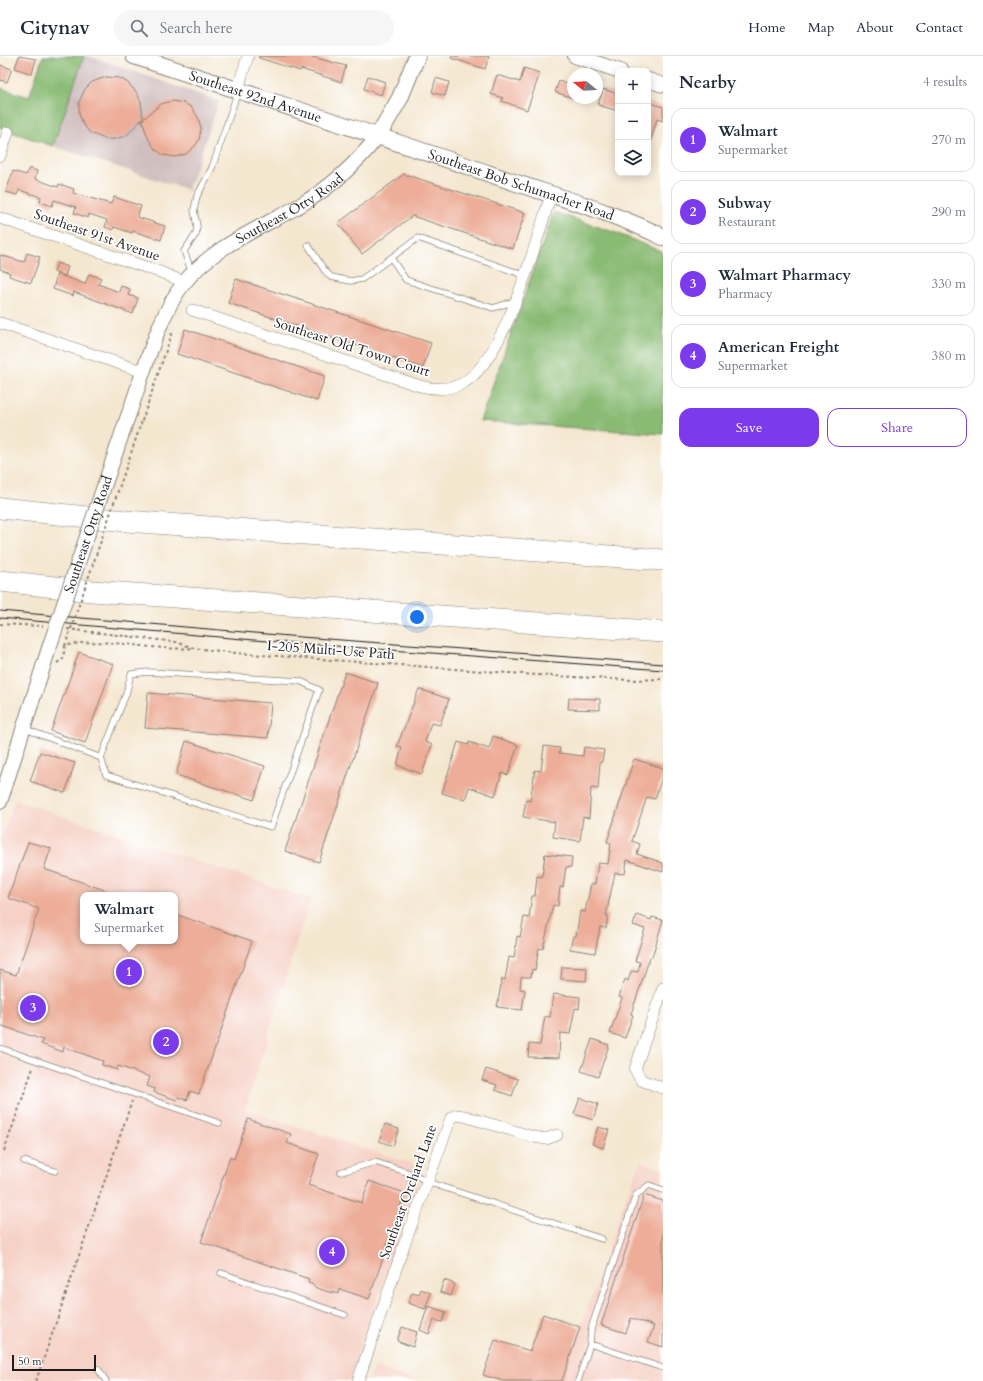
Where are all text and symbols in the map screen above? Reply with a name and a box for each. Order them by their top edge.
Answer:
search box [114,10,394,46]
text: Citynav [20,15,90,41]
icon: search [128,17,150,39]
text: Search here [160,18,233,38]
text: Home [748,18,786,37]
text: Map [808,18,834,37]
text: About [856,18,893,37]
text: Contact [915,18,963,37]
street label: Southeast 92nd Avenue [187,65,324,127]
north arrow [567,68,603,104]
map controls [615,68,651,176]
button: + [615,68,651,104]
text: Nearby [679,71,736,94]
text: 4 results [923,73,967,91]
button: − [615,104,651,140]
text: Walmart [718,121,778,141]
text: 1 [690,131,696,149]
text: 270 m [932,131,966,149]
button: layers [615,140,651,176]
text: Supermarket [718,141,788,159]
street label: Southeast Bob Schumacher Road [426,144,617,225]
street label: Southeast Otty Road [232,168,348,248]
text: Subway [718,193,771,213]
text: 2 [690,203,696,221]
text: 290 m [932,203,966,221]
street label: Southeast 91st Avenue [31,204,163,266]
text: Restaurant [718,213,776,231]
text: Walmart Pharmacy [718,265,851,285]
text: 3 [690,275,696,293]
text: 330 m [932,275,966,293]
text: Pharmacy [718,285,773,303]
street label: Southeast Old Town Court [272,313,433,381]
text: American Freight [718,337,839,357]
text: 4 [690,347,696,365]
text: 380 m [932,347,966,365]
text: Supermarket [718,357,788,375]
button: Save [679,408,819,447]
button: Share [827,408,967,447]
street label: Southeast Otty Road [59,473,117,595]
your location [407,607,427,627]
street label: I-205 Multi-Use Path [266,636,396,664]
popup [80,892,178,944]
text: Walmart [94,899,154,919]
text: Supermarket [94,919,164,937]
pin: 1 [116,957,142,987]
pin: 3 [20,993,46,1023]
pin: 2 [153,1027,179,1057]
street label: Southeast Orchard Lane [375,1122,441,1262]
pin: 4 [319,1237,345,1267]
scale bar [12,1353,96,1372]
text: 50 m [18,1354,42,1369]

